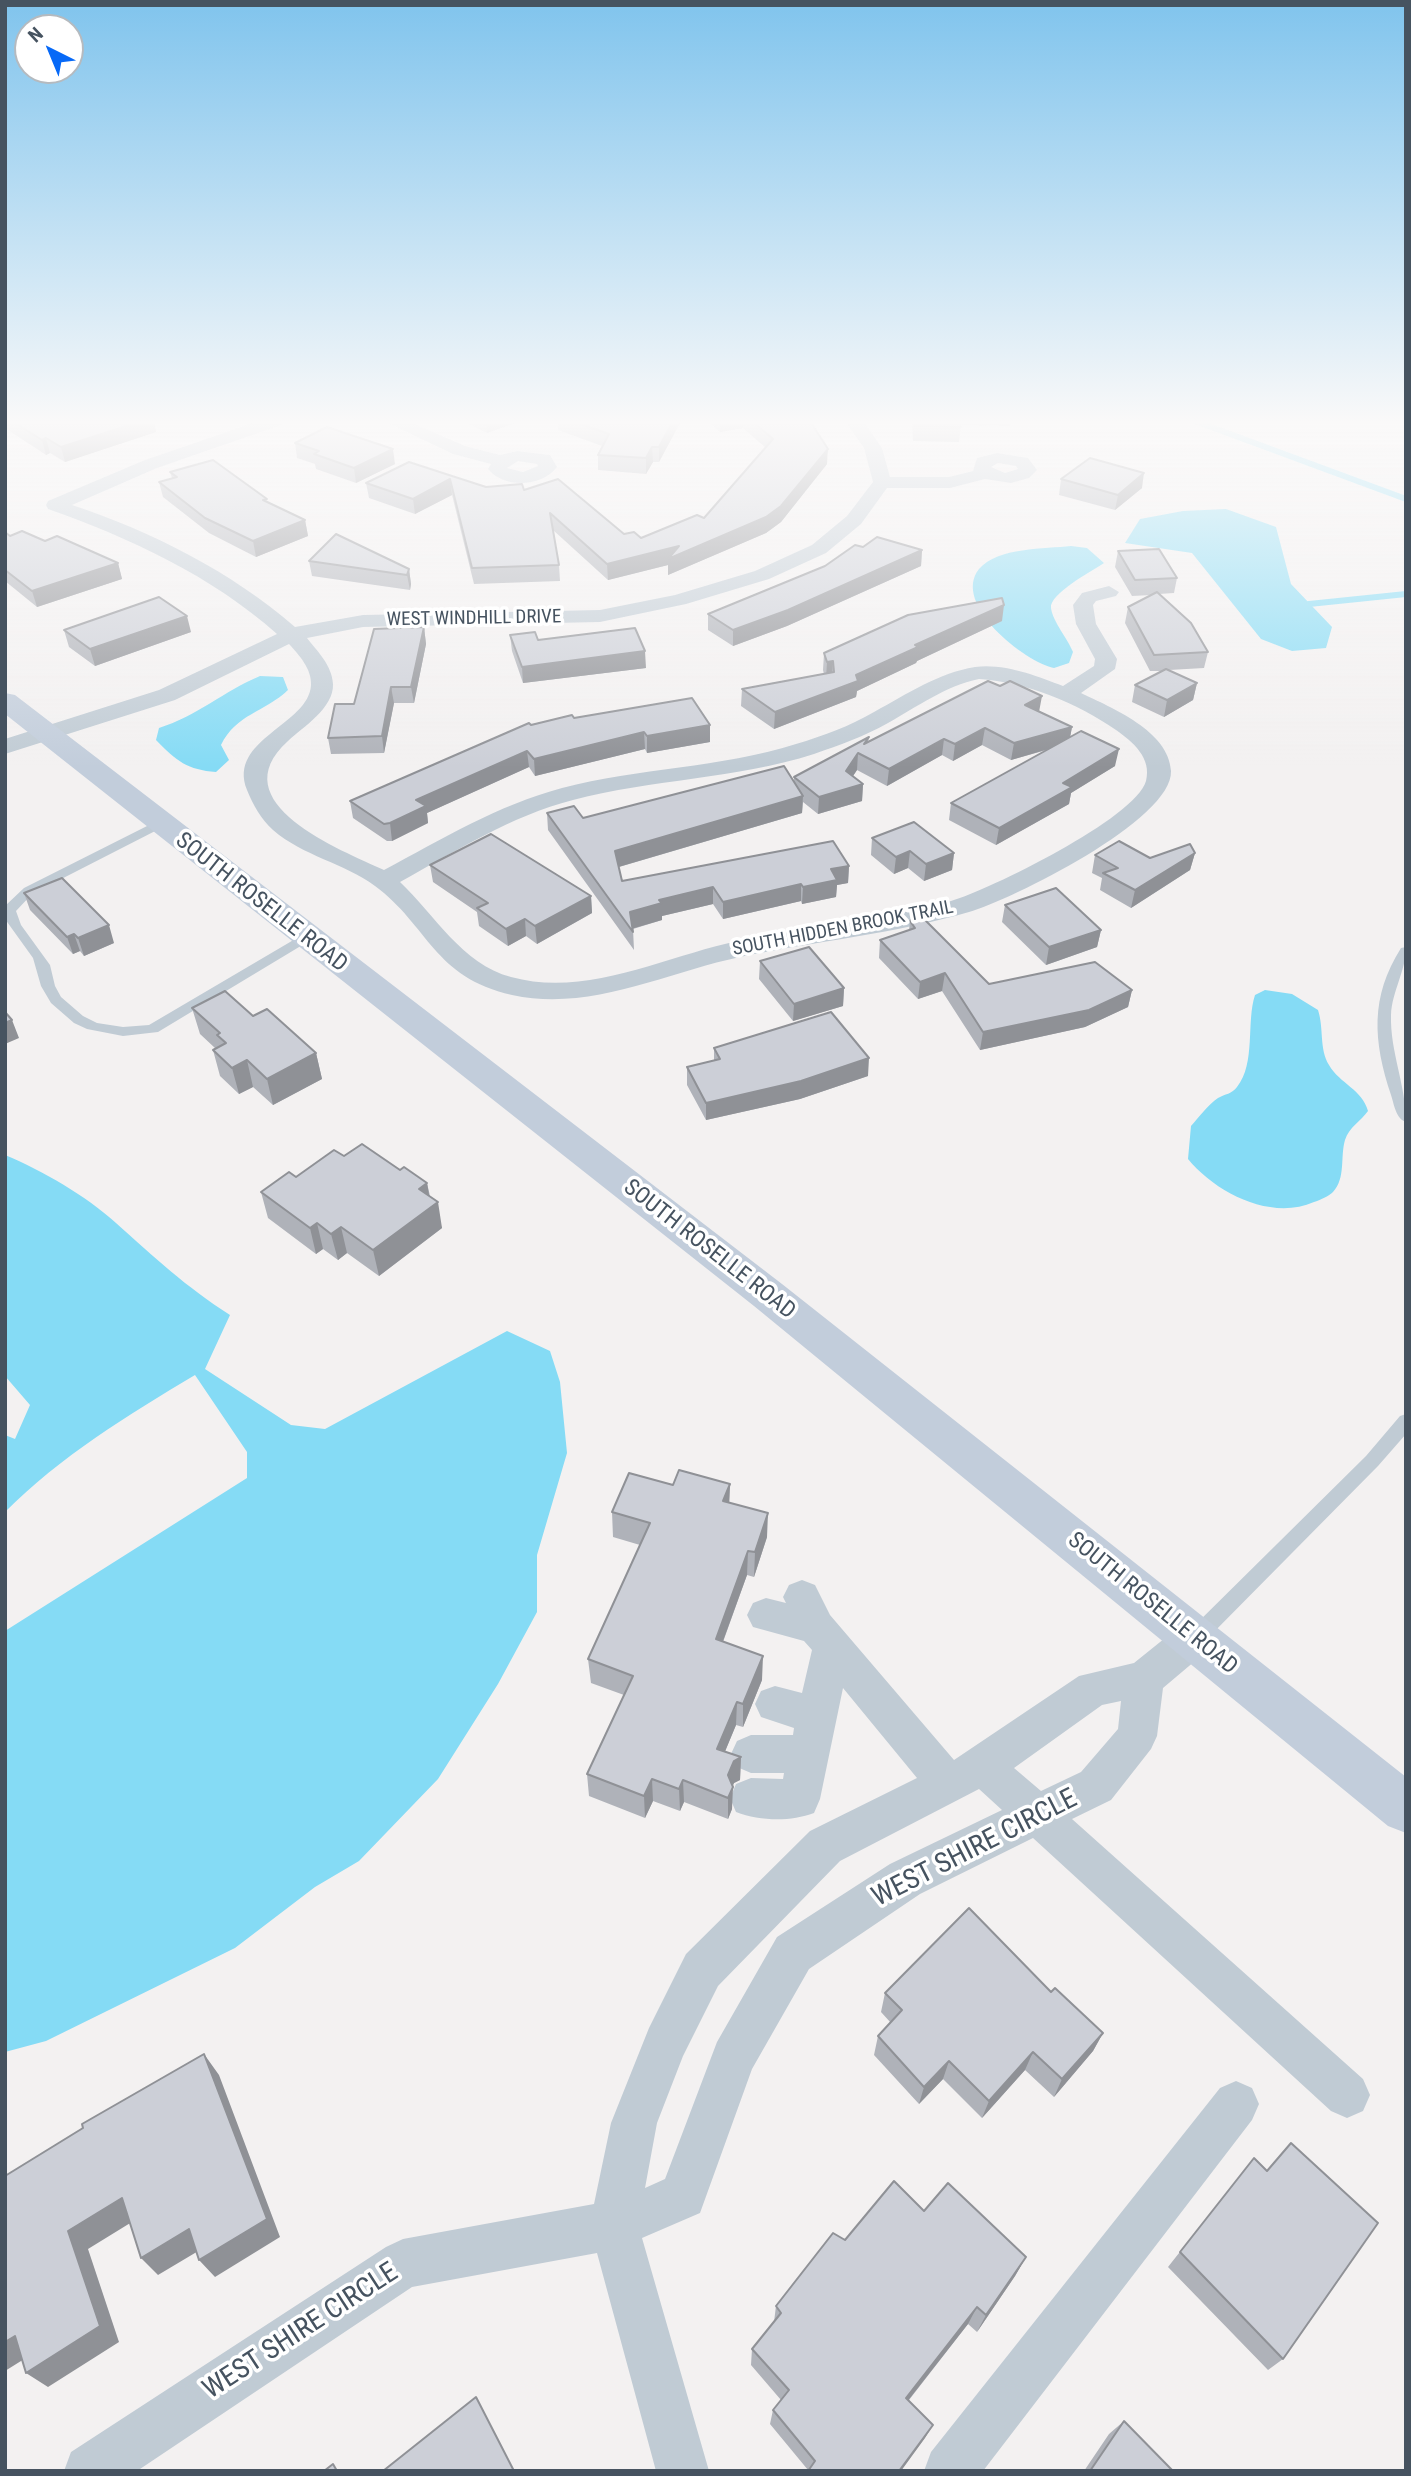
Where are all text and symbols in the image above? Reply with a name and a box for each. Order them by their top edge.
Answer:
north arrow [14,14,84,84]
text: N [24,22,48,47]
street label: WEST WINDHILL DRIVE [387,606,561,632]
street label: SOUTH ROSELLE ROAD [170,827,352,979]
street label: SOUTH HIDDEN BROOK TRAIL [731,896,955,962]
street label: SOUTH ROSELLE ROAD [618,1174,800,1326]
street label: SOUTH ROSELLE ROAD [1062,1527,1242,1681]
street label: WEST SHIRE CIRCLE [867,1783,1083,1915]
street label: WEST SHIRE CIRCLE [197,2256,405,2408]

